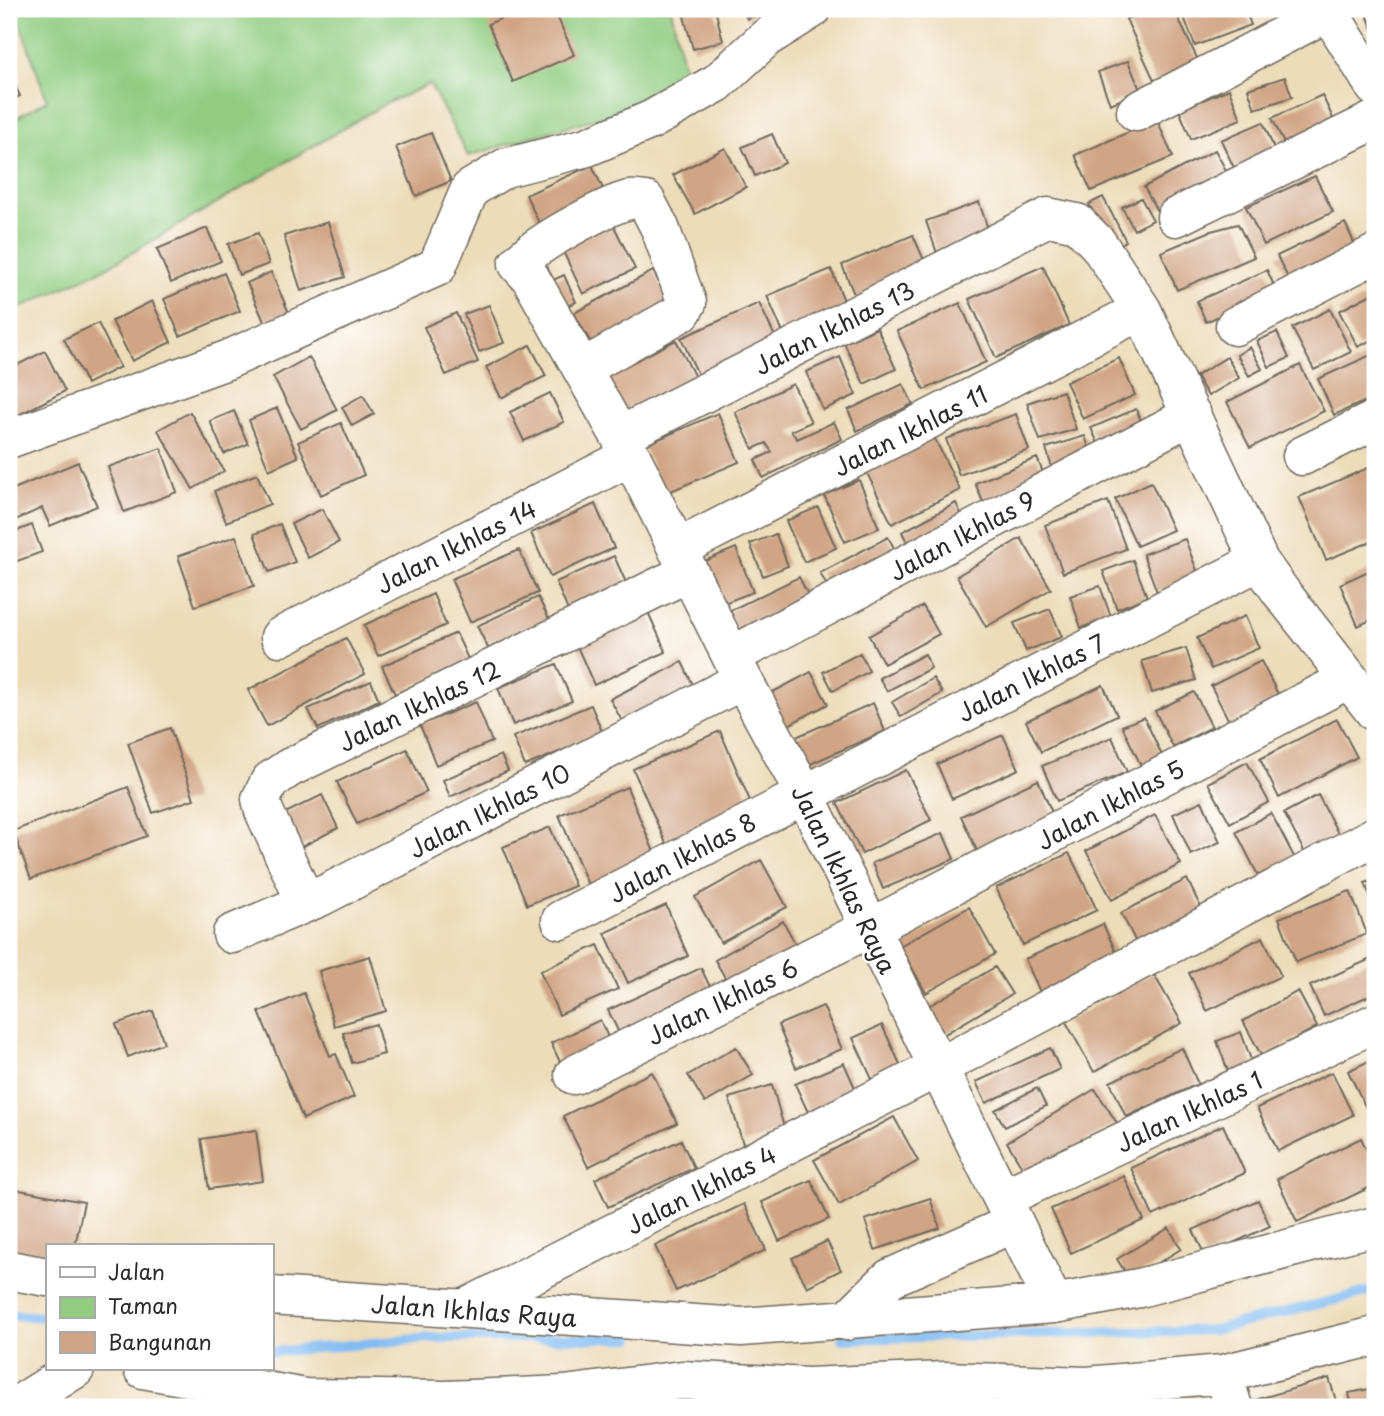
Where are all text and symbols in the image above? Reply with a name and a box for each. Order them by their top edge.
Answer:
street label: Jalan Ikhlas 13 [748,271,920,383]
street label: Jalan Ikhlas 11 [827,376,993,484]
street label: Jalan Ikhlas 9 [882,481,1042,589]
street label: Jalan Ikhlas 14 [370,490,542,602]
street label: Jalan Ikhlas 7 [951,624,1111,730]
street label: Jalan Ikhlas 12 [332,650,506,760]
street label: Jalan Ikhlas 5 [1030,750,1190,858]
street label: Jalan Ikhlas 10 [402,754,576,866]
street label: Jalan Ikhlas Raya [784,778,907,980]
street label: Jalan Ikhlas 8 [602,803,762,911]
street label: Jalan Ikhlas 6 [640,949,804,1053]
street label: Jalan Ikhlas 1 [1110,1061,1268,1161]
street label: Jalan Ikhlas 4 [620,1136,782,1242]
legend [46,1244,273,1370]
text: Jalan [108,1255,165,1287]
street label: Jalan Ikhlas Raya [370,1285,579,1335]
text: Taman [108,1289,178,1321]
text: Bangunan [108,1325,212,1357]

